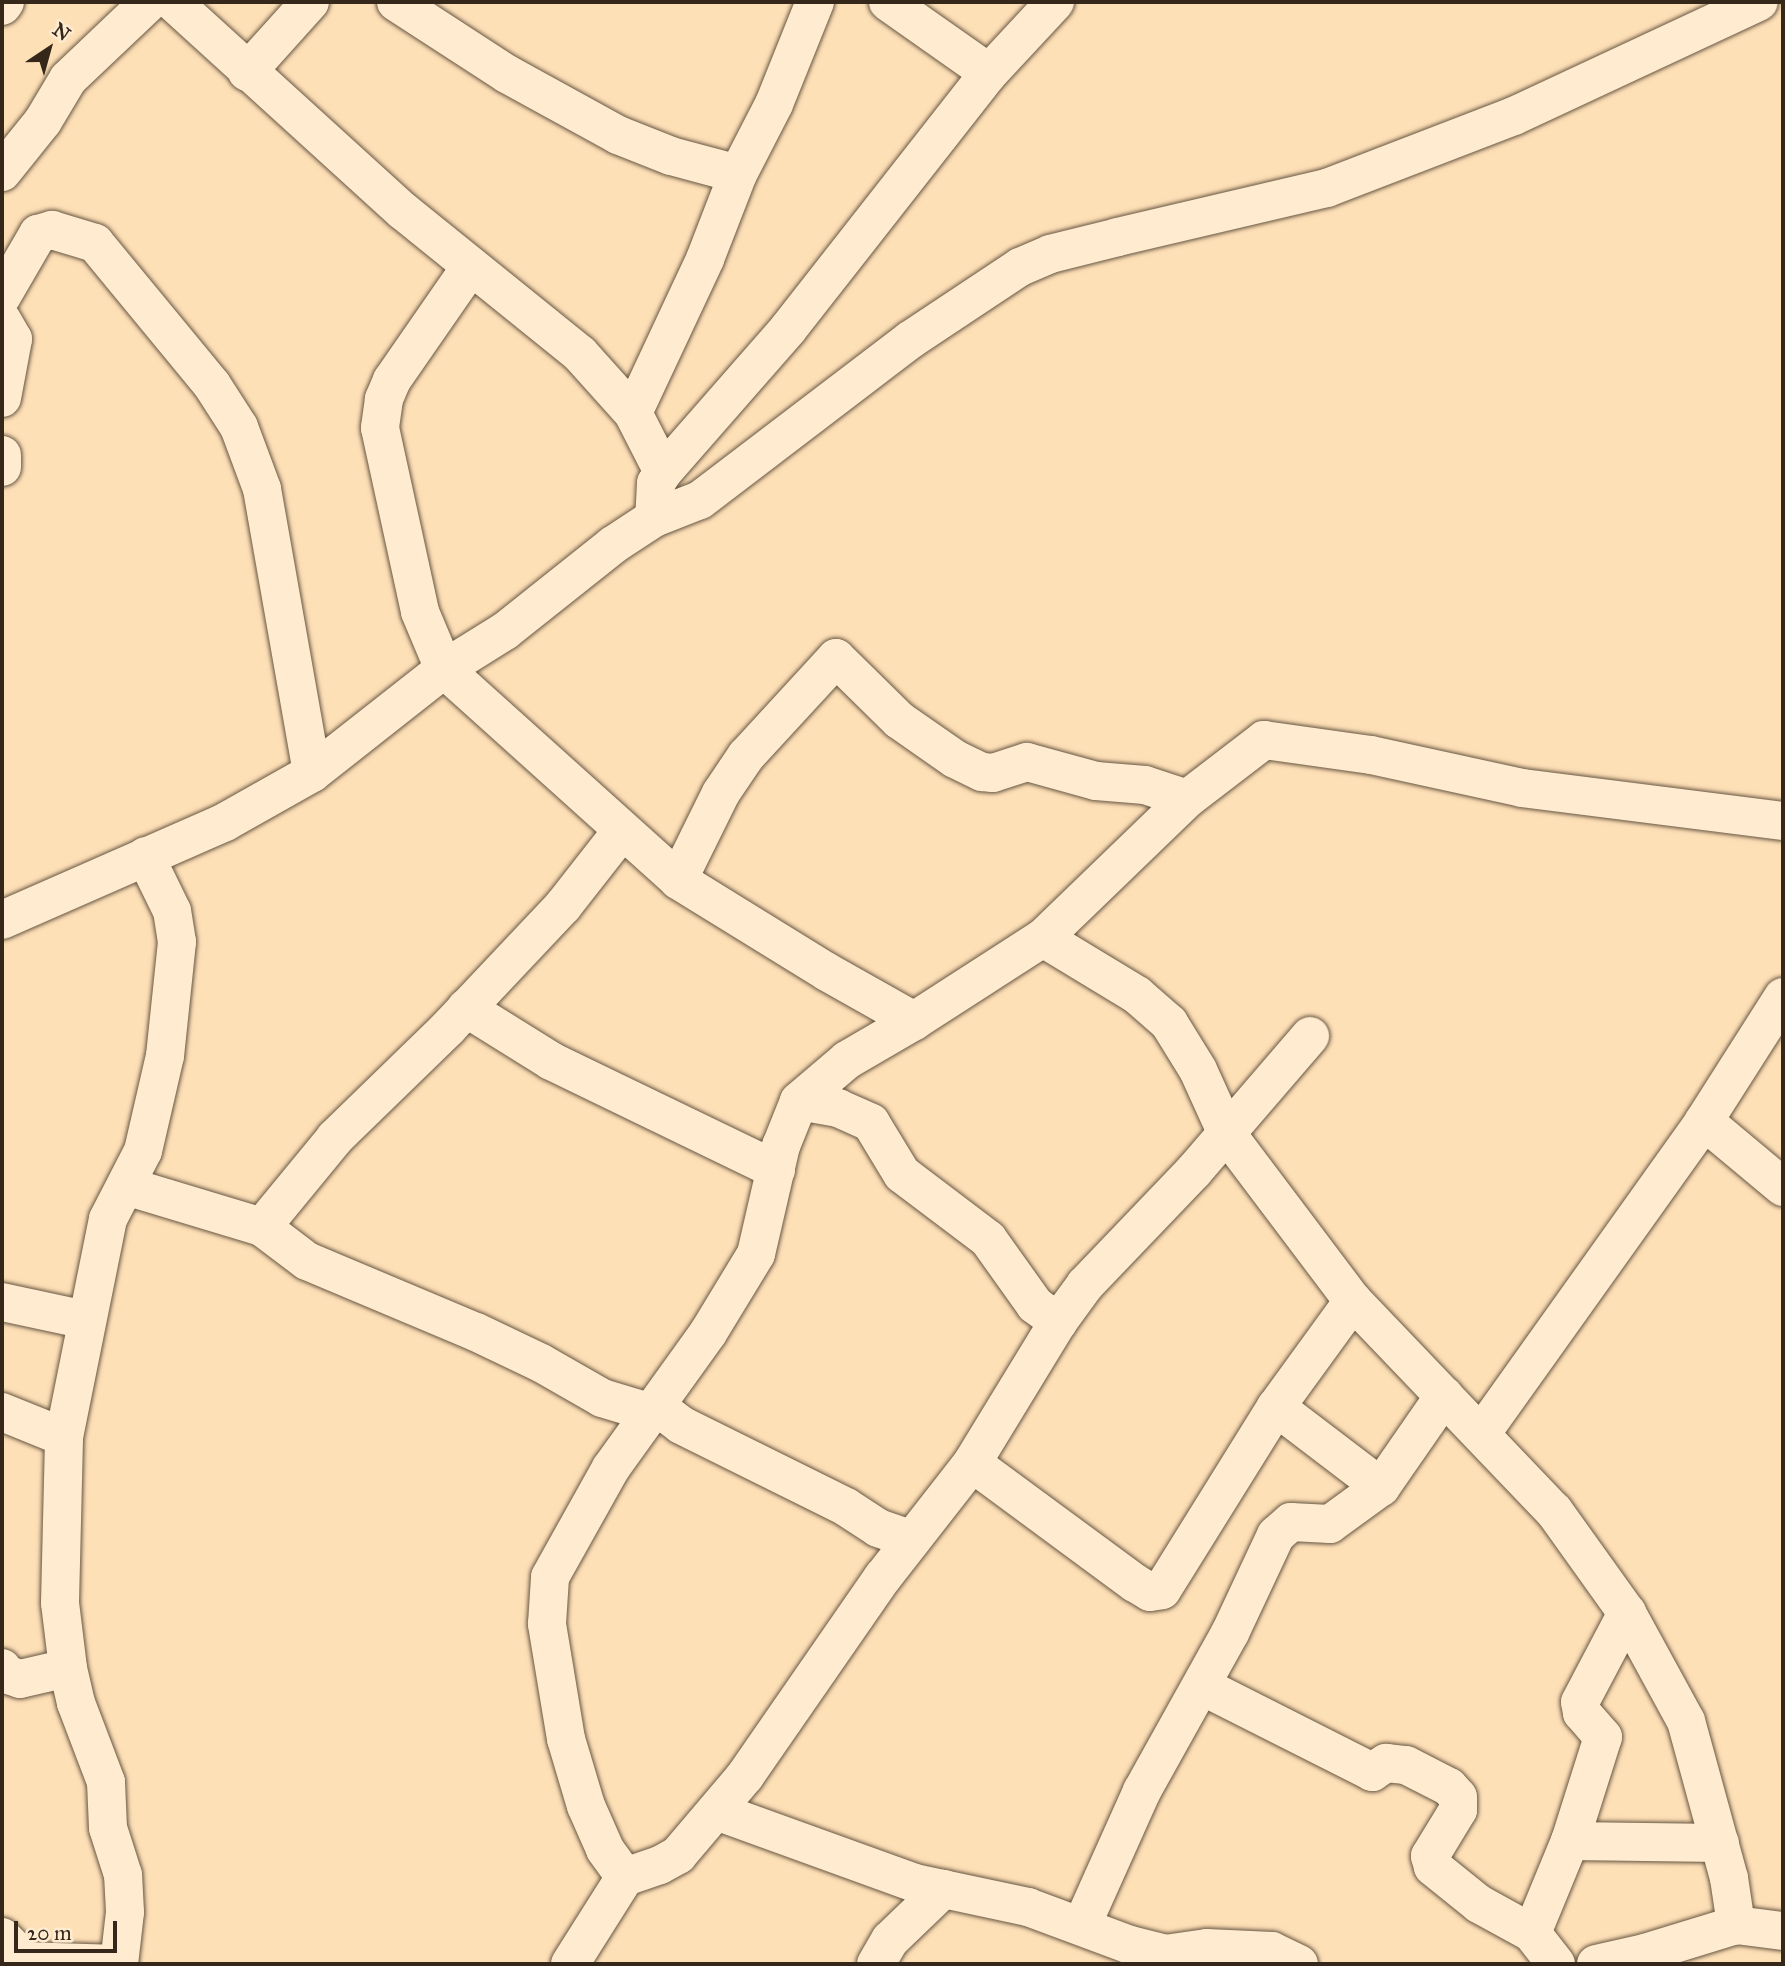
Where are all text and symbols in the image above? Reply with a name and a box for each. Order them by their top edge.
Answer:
north arrow [14,14,84,84]
text: N [48,18,75,46]
scale bar [18,1906,121,1950]
text: 20 m [27,1920,72,1946]

